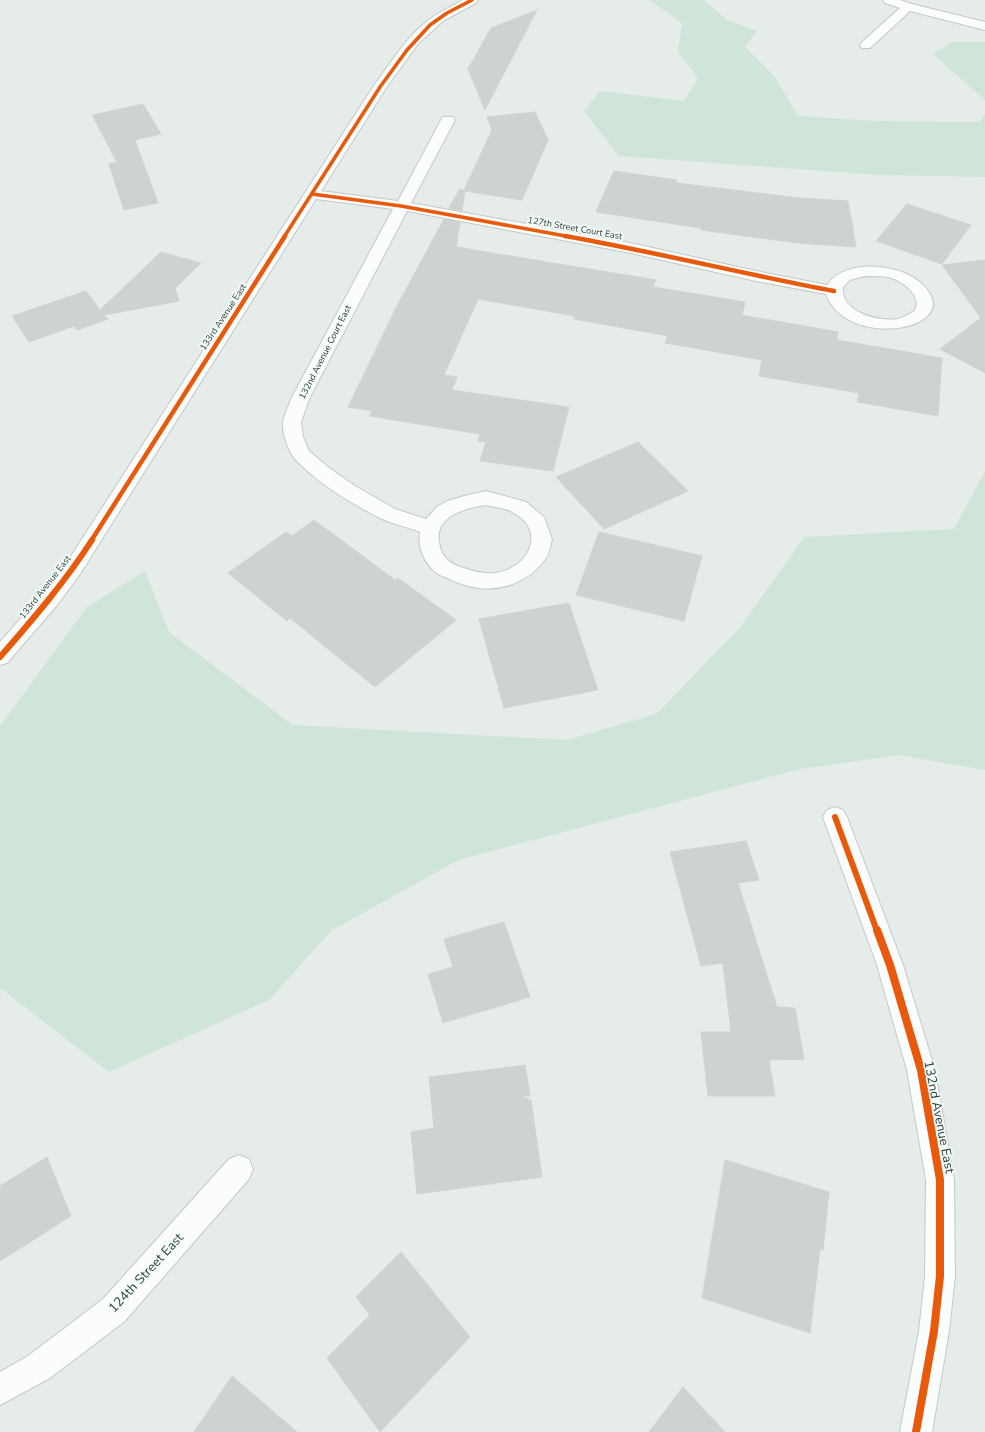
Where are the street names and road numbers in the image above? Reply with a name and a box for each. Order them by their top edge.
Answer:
street label: 127th Street Court East [527,214,624,242]
street label: 133rd Avenue East [197,281,250,353]
street label: 132nd Avenue Court East [296,302,354,401]
street label: 133rd Avenue East [16,552,74,621]
street label: 132nd Avenue East [919,1059,959,1175]
street label: 124th Street East [104,1229,188,1317]

